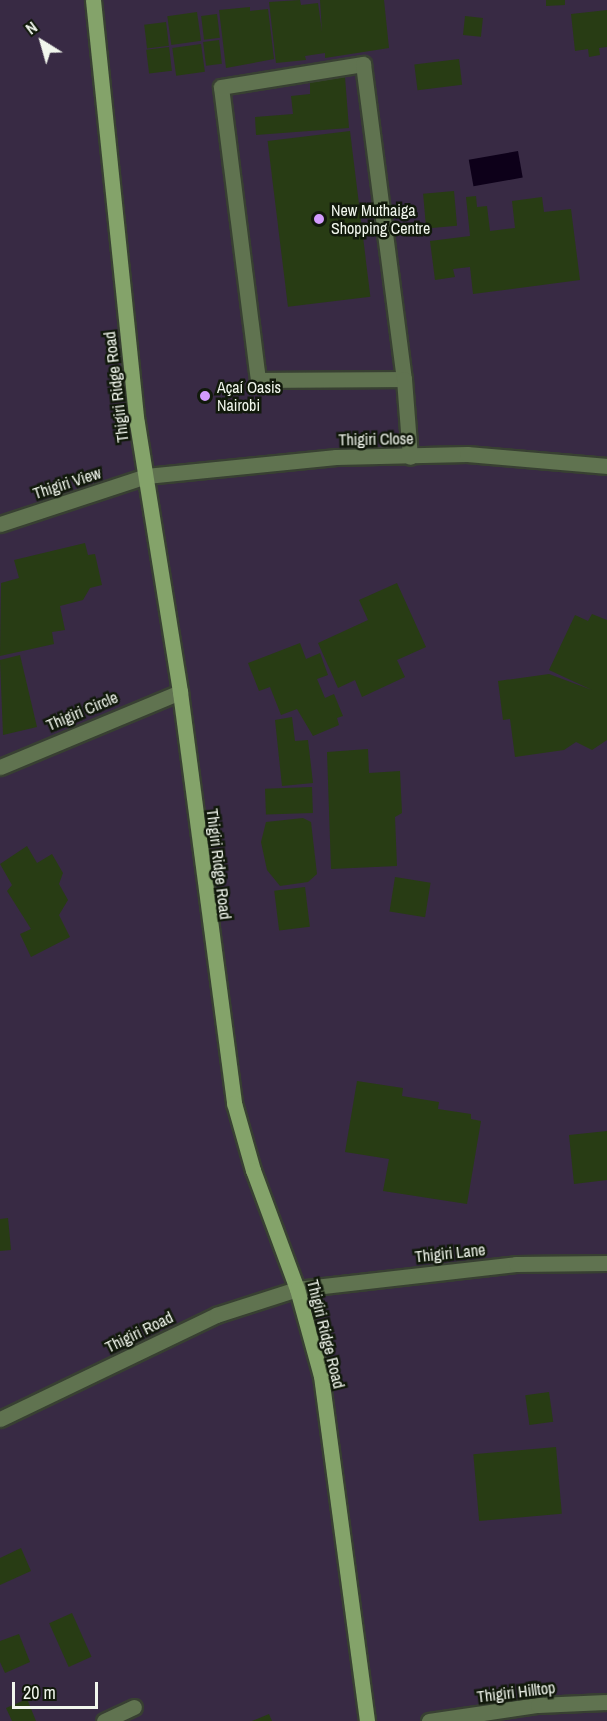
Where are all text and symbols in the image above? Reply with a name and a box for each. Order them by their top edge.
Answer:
north arrow [12,12,72,72]
text: N [21,16,42,39]
place label: New Muthaiga Shopping Centre [331,200,430,238]
marker: New Muthaiga Shopping Centre [312,212,326,226]
street label: Thigiri Ridge Road [100,330,132,444]
place label: Açaí Oasis Nairobi [217,377,281,415]
marker: Açaí Oasis Nairobi [198,389,212,403]
street label: Thigiri Close [338,429,414,449]
street label: Thigiri View [31,463,103,503]
street label: Thigiri Circle [43,687,121,735]
street label: Thigiri Ridge Road [203,807,235,921]
street label: Thigiri Lane [414,1240,486,1266]
street label: Thigiri Ridge Road [303,1278,349,1390]
street label: Thigiri Road [102,1307,176,1357]
scale bar [15,1670,100,1708]
street label: Thigiri Hilltop [476,1678,556,1706]
text: 20 m [23,1680,56,1705]

